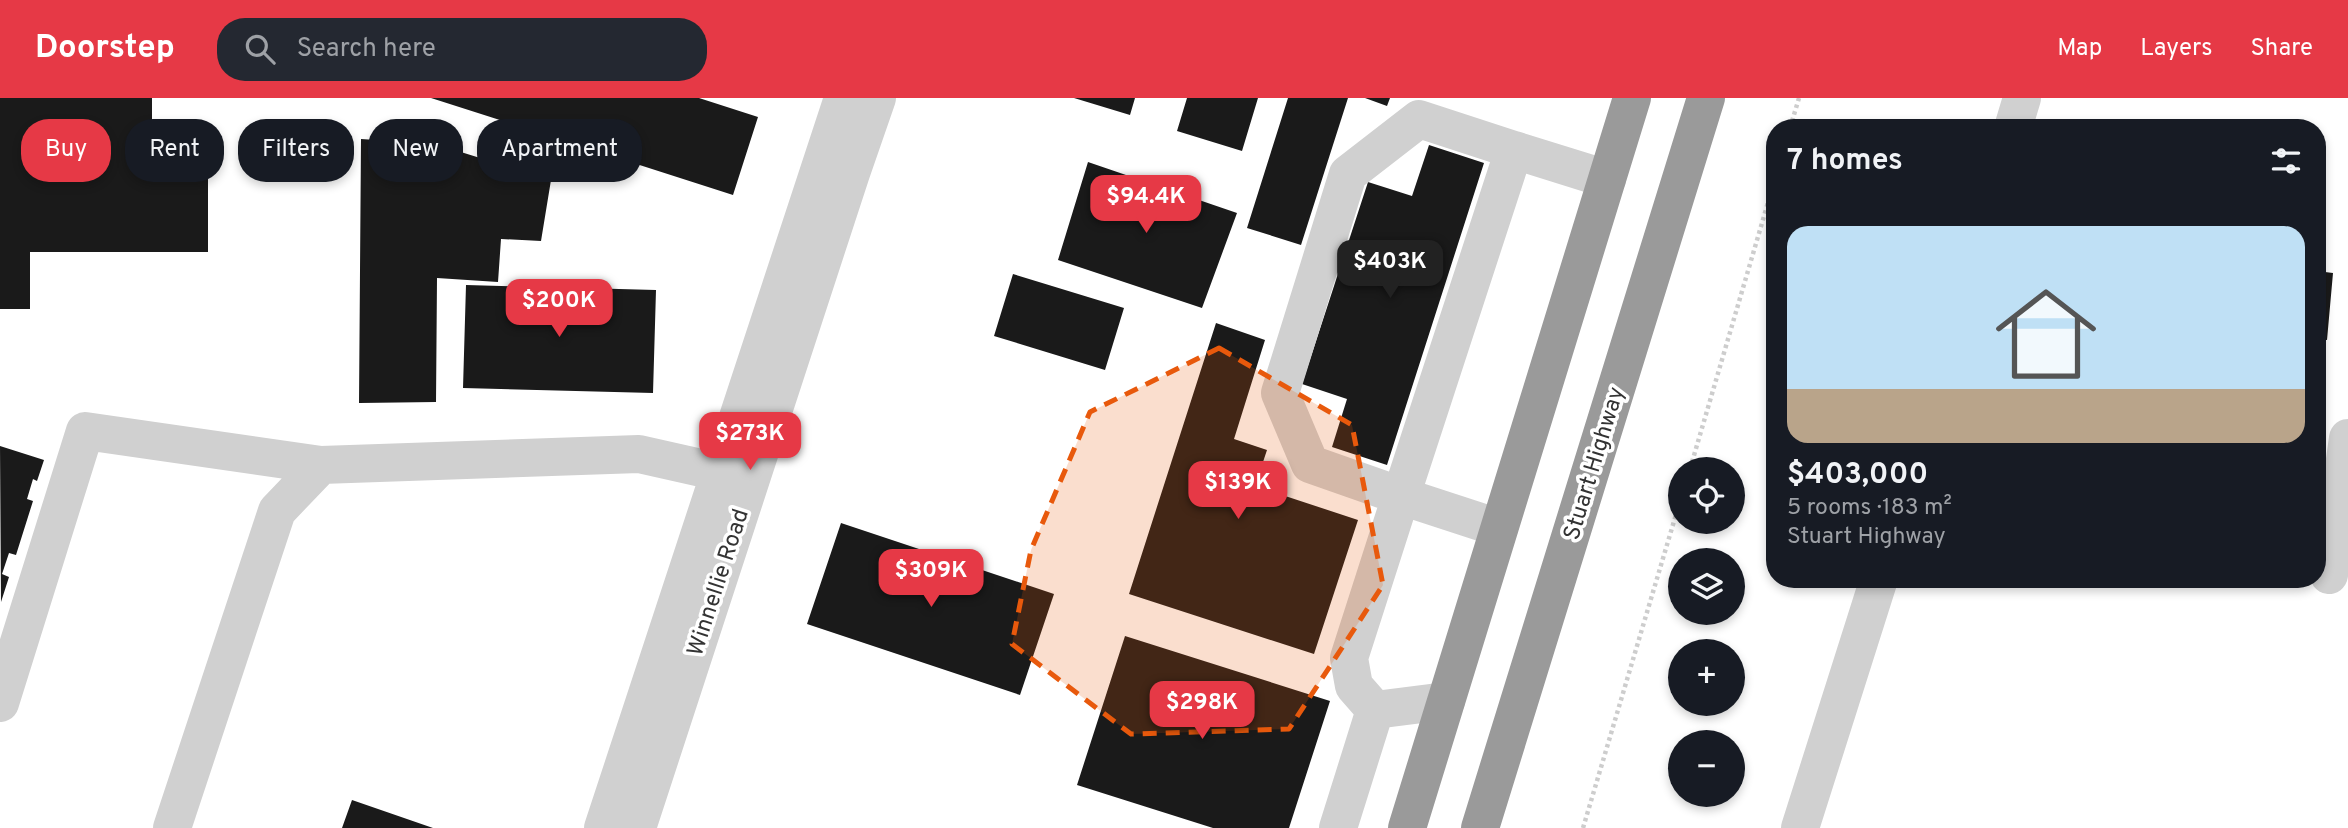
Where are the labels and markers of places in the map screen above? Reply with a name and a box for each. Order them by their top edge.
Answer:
pin: $94.4K [1089,176,1203,235]
pin: $403K [1341,240,1439,300]
pin: $200K [510,280,608,339]
pin: $273K [701,412,799,472]
pin: $139K [1189,462,1287,521]
pin: $309K [882,550,980,609]
pin: $298K [1153,682,1251,741]

